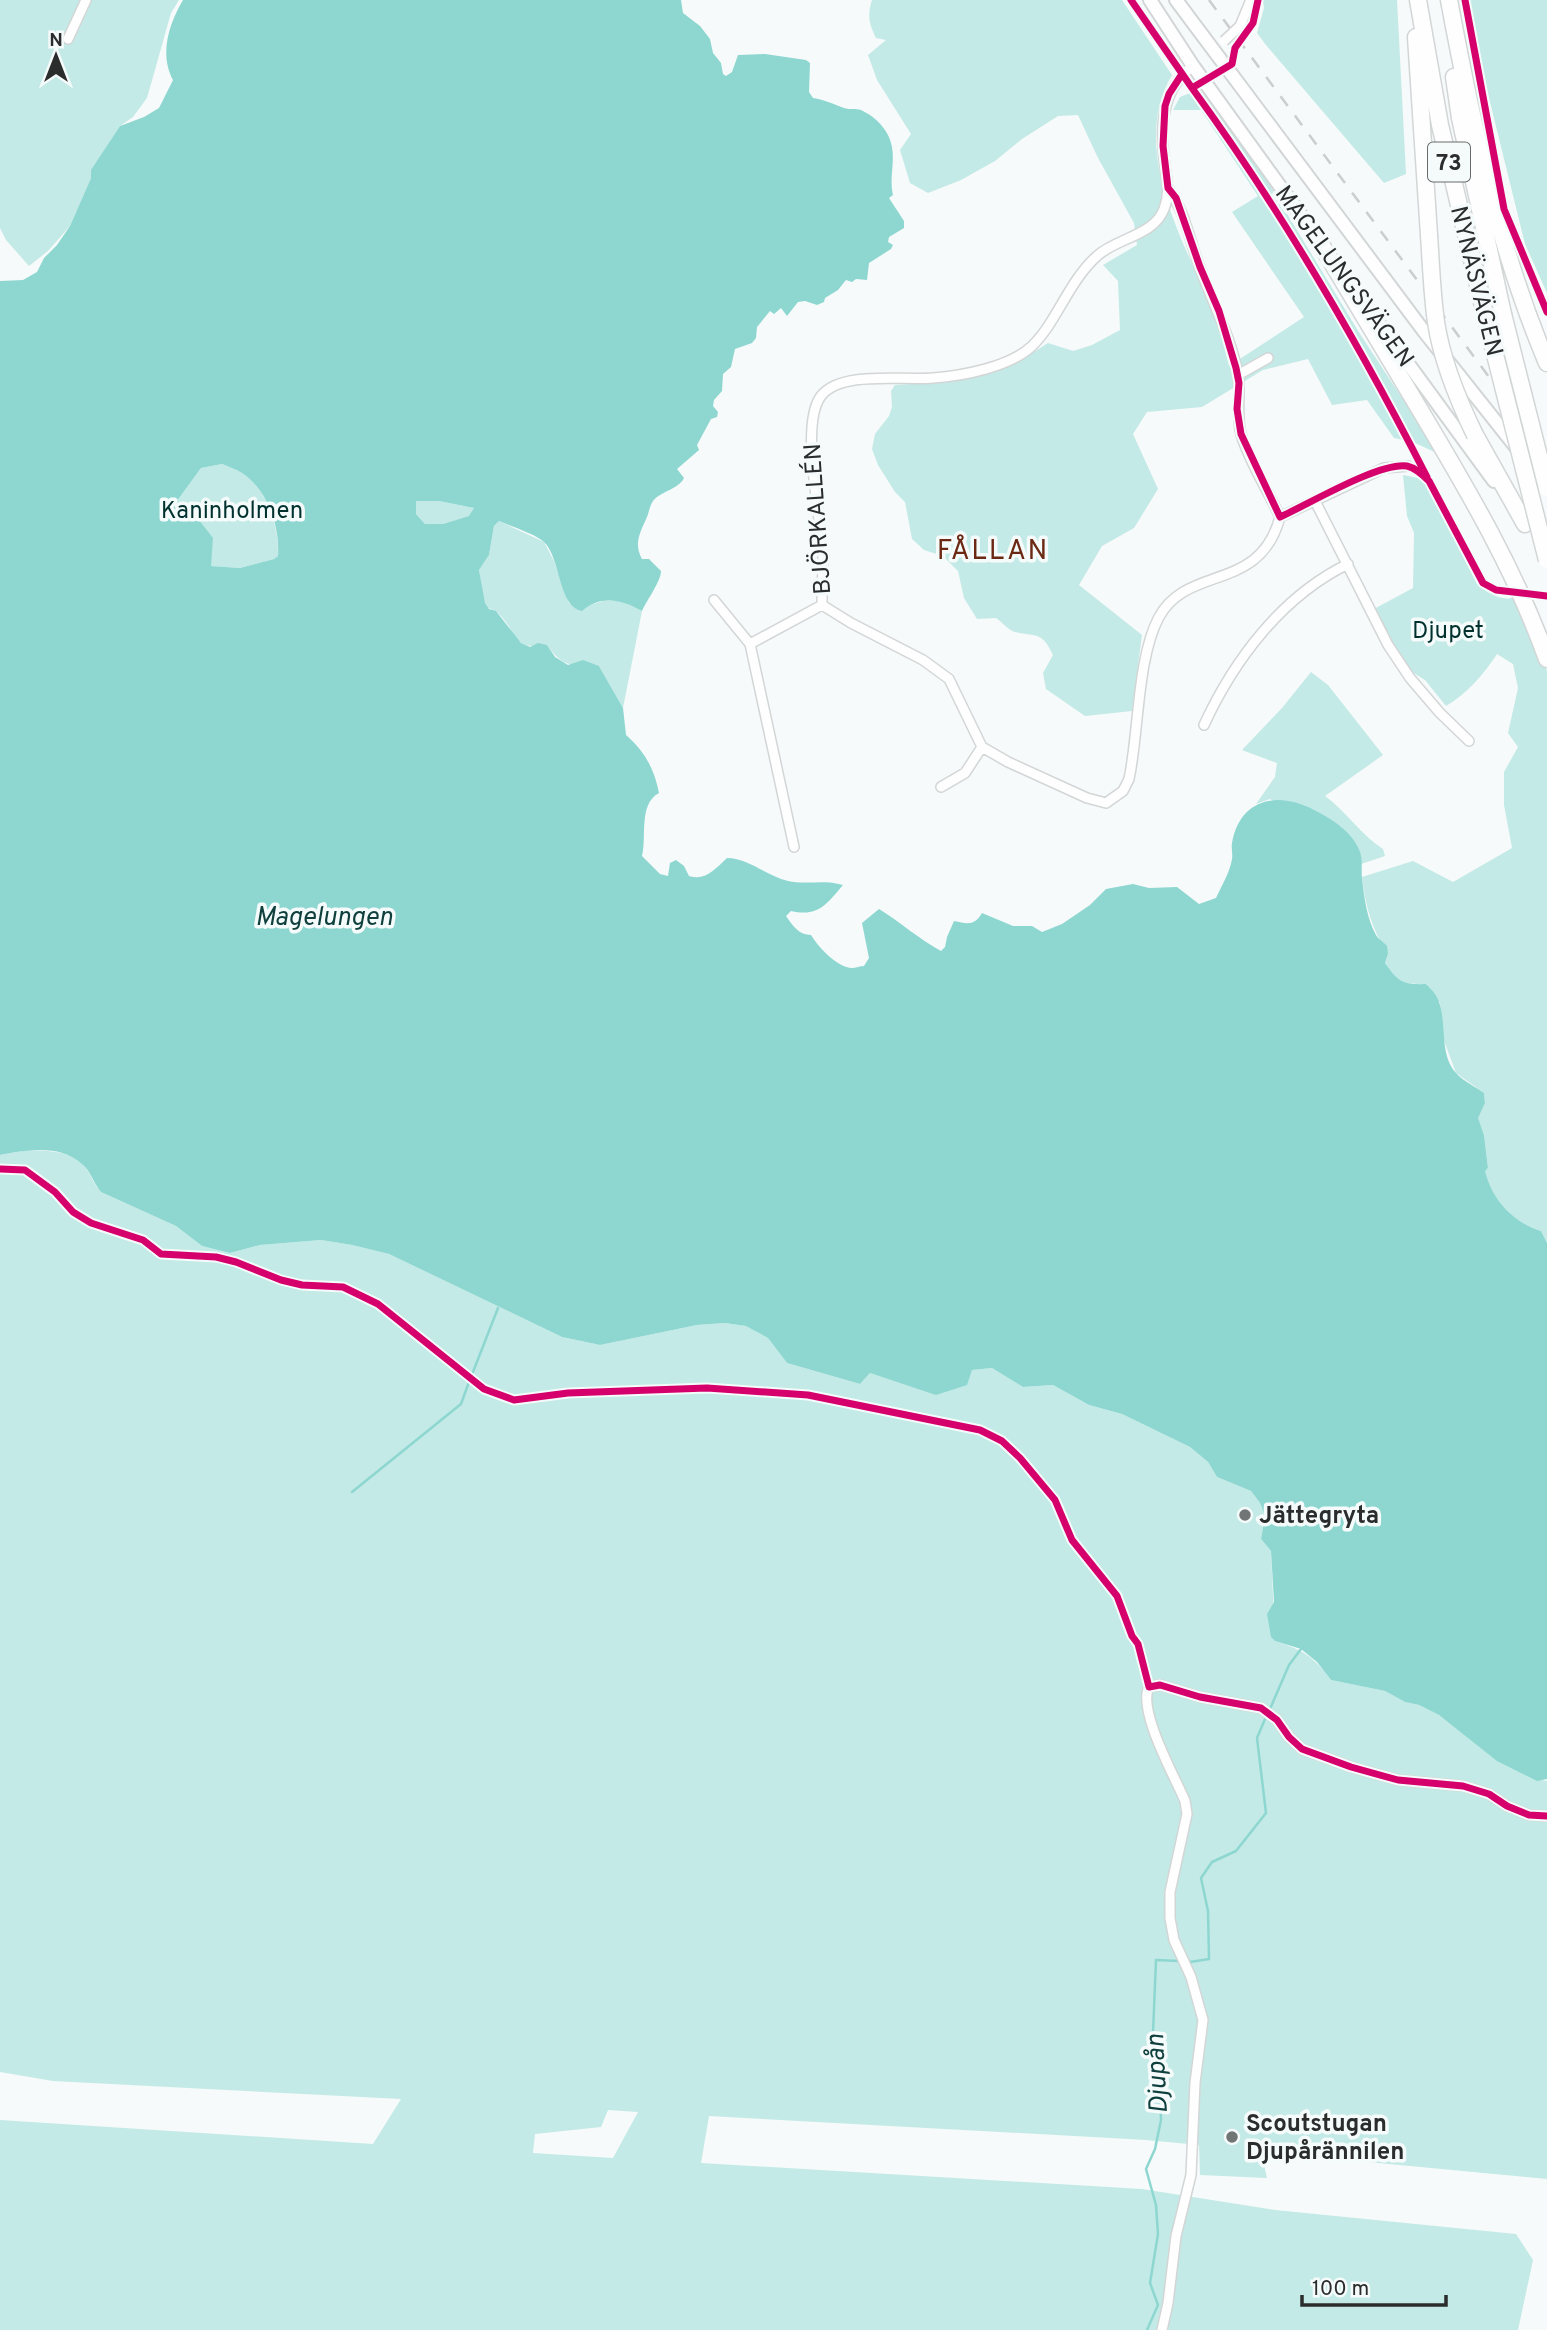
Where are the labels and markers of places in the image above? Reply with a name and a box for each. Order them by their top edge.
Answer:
place label: Jättegryta [1259,1502,1379,1532]
marker: Jättegryta [1237,1507,1253,1523]
place label: Scoutstugan Djupårännilen [1246,2110,1404,2168]
marker: Scoutstugan Djupårännilen [1224,2129,1240,2145]

